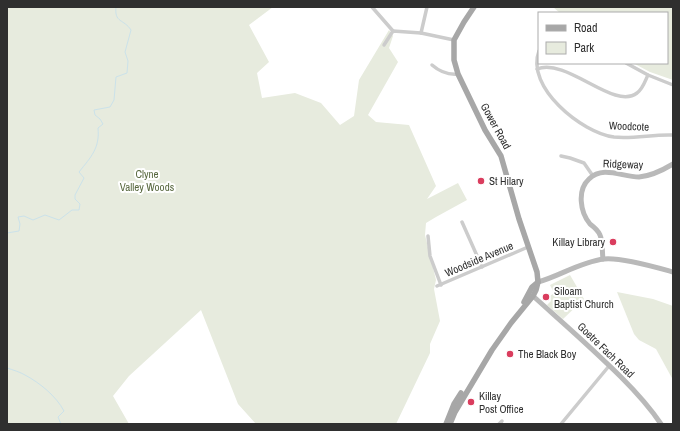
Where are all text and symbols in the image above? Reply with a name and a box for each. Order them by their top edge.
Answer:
legend [538,12,668,64]
text: Road [574,20,598,36]
text: Park [574,40,594,56]
street label: Gower Road [478,100,514,152]
street label: Woodcote [609,118,649,134]
street label: Ridgeway [603,156,644,172]
park label: Clyne Valley Woods [120,167,175,194]
place label: St Hilary [489,174,524,188]
marker: St Hilary [476,176,486,186]
place label: Killay Library [552,235,605,249]
marker: Killay Library [608,237,618,247]
street label: Woodside Avenue [443,238,515,280]
place label: Siloam Baptist Church [554,284,614,311]
marker: Siloam Baptist Church [541,292,551,302]
street label: Goetre Fach Road [575,319,637,381]
place label: The Black Boy [518,347,577,361]
marker: The Black Boy [505,349,515,359]
place label: Killay Post Office [479,389,523,416]
marker: Killay Post Office [466,397,476,407]

